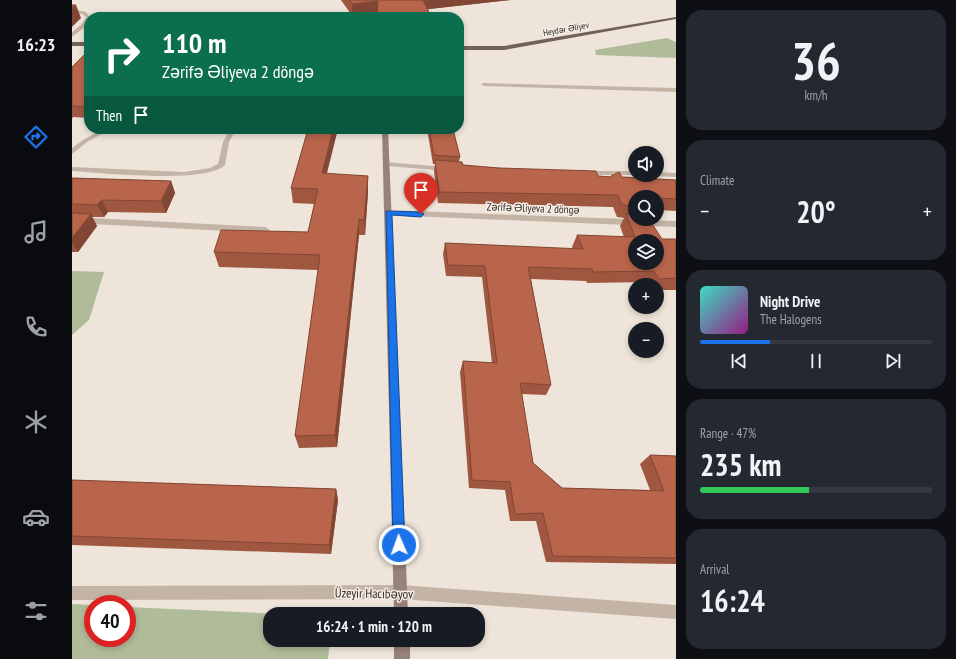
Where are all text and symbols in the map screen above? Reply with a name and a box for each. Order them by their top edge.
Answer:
street label: Heydər Əliyev [542,19,590,38]
text: 110 m [162,24,226,61]
text: 36 [791,27,841,94]
icon: right [96,28,148,80]
text: 16:23 [17,33,55,56]
text: Zərifə Əliyeva 2 döngə [162,60,314,83]
text: km/h [804,87,828,104]
icon: arrive [130,104,152,126]
text: Then [96,106,122,125]
icon: directions [22,123,50,151]
map controls [628,146,664,358]
button: sound [628,146,664,182]
text: Climate [700,172,734,189]
pin [404,173,438,214]
icon: arrive [410,179,432,201]
button: search [628,190,664,226]
text: 20° [796,192,836,231]
text: − [700,197,709,225]
text: + [923,197,932,225]
street label: Zərifə Əliyeva 2 döngə [486,199,580,217]
icon: music [22,218,50,246]
button: layers [628,234,664,270]
button: + [628,278,664,314]
text: Night Drive [760,292,820,311]
text: The Halogens [760,311,822,328]
icon: phone [22,313,50,341]
button: − [628,322,664,358]
icon: previous [728,350,750,372]
icon: pause [805,350,827,372]
icon: next [882,350,904,372]
icon: climate [22,408,50,436]
text: Range · 47% [700,425,756,442]
text: 235 km [700,445,781,484]
icon: car [22,503,50,531]
position arrow [378,524,420,566]
text: Arrival [700,561,729,578]
text: 16:24 [700,581,765,620]
street label: Üzeyir Hacıbəyov [335,584,413,603]
speed limit sign: 40 [84,595,136,647]
icon: filters [22,597,50,625]
text: 16:24 · 1 min · 120 m [316,617,432,636]

